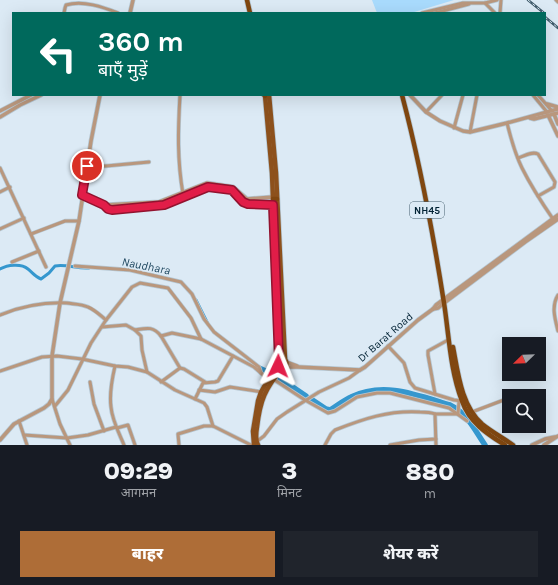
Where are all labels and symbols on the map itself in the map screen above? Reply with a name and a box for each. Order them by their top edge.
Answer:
pin [70,149,104,183]
road number: NH45 [410,202,444,218]
water label: Naudhara [121,254,171,278]
street label: Dr Barat Road [355,310,416,365]
north arrow [502,337,546,381]
position arrow [257,345,299,387]

